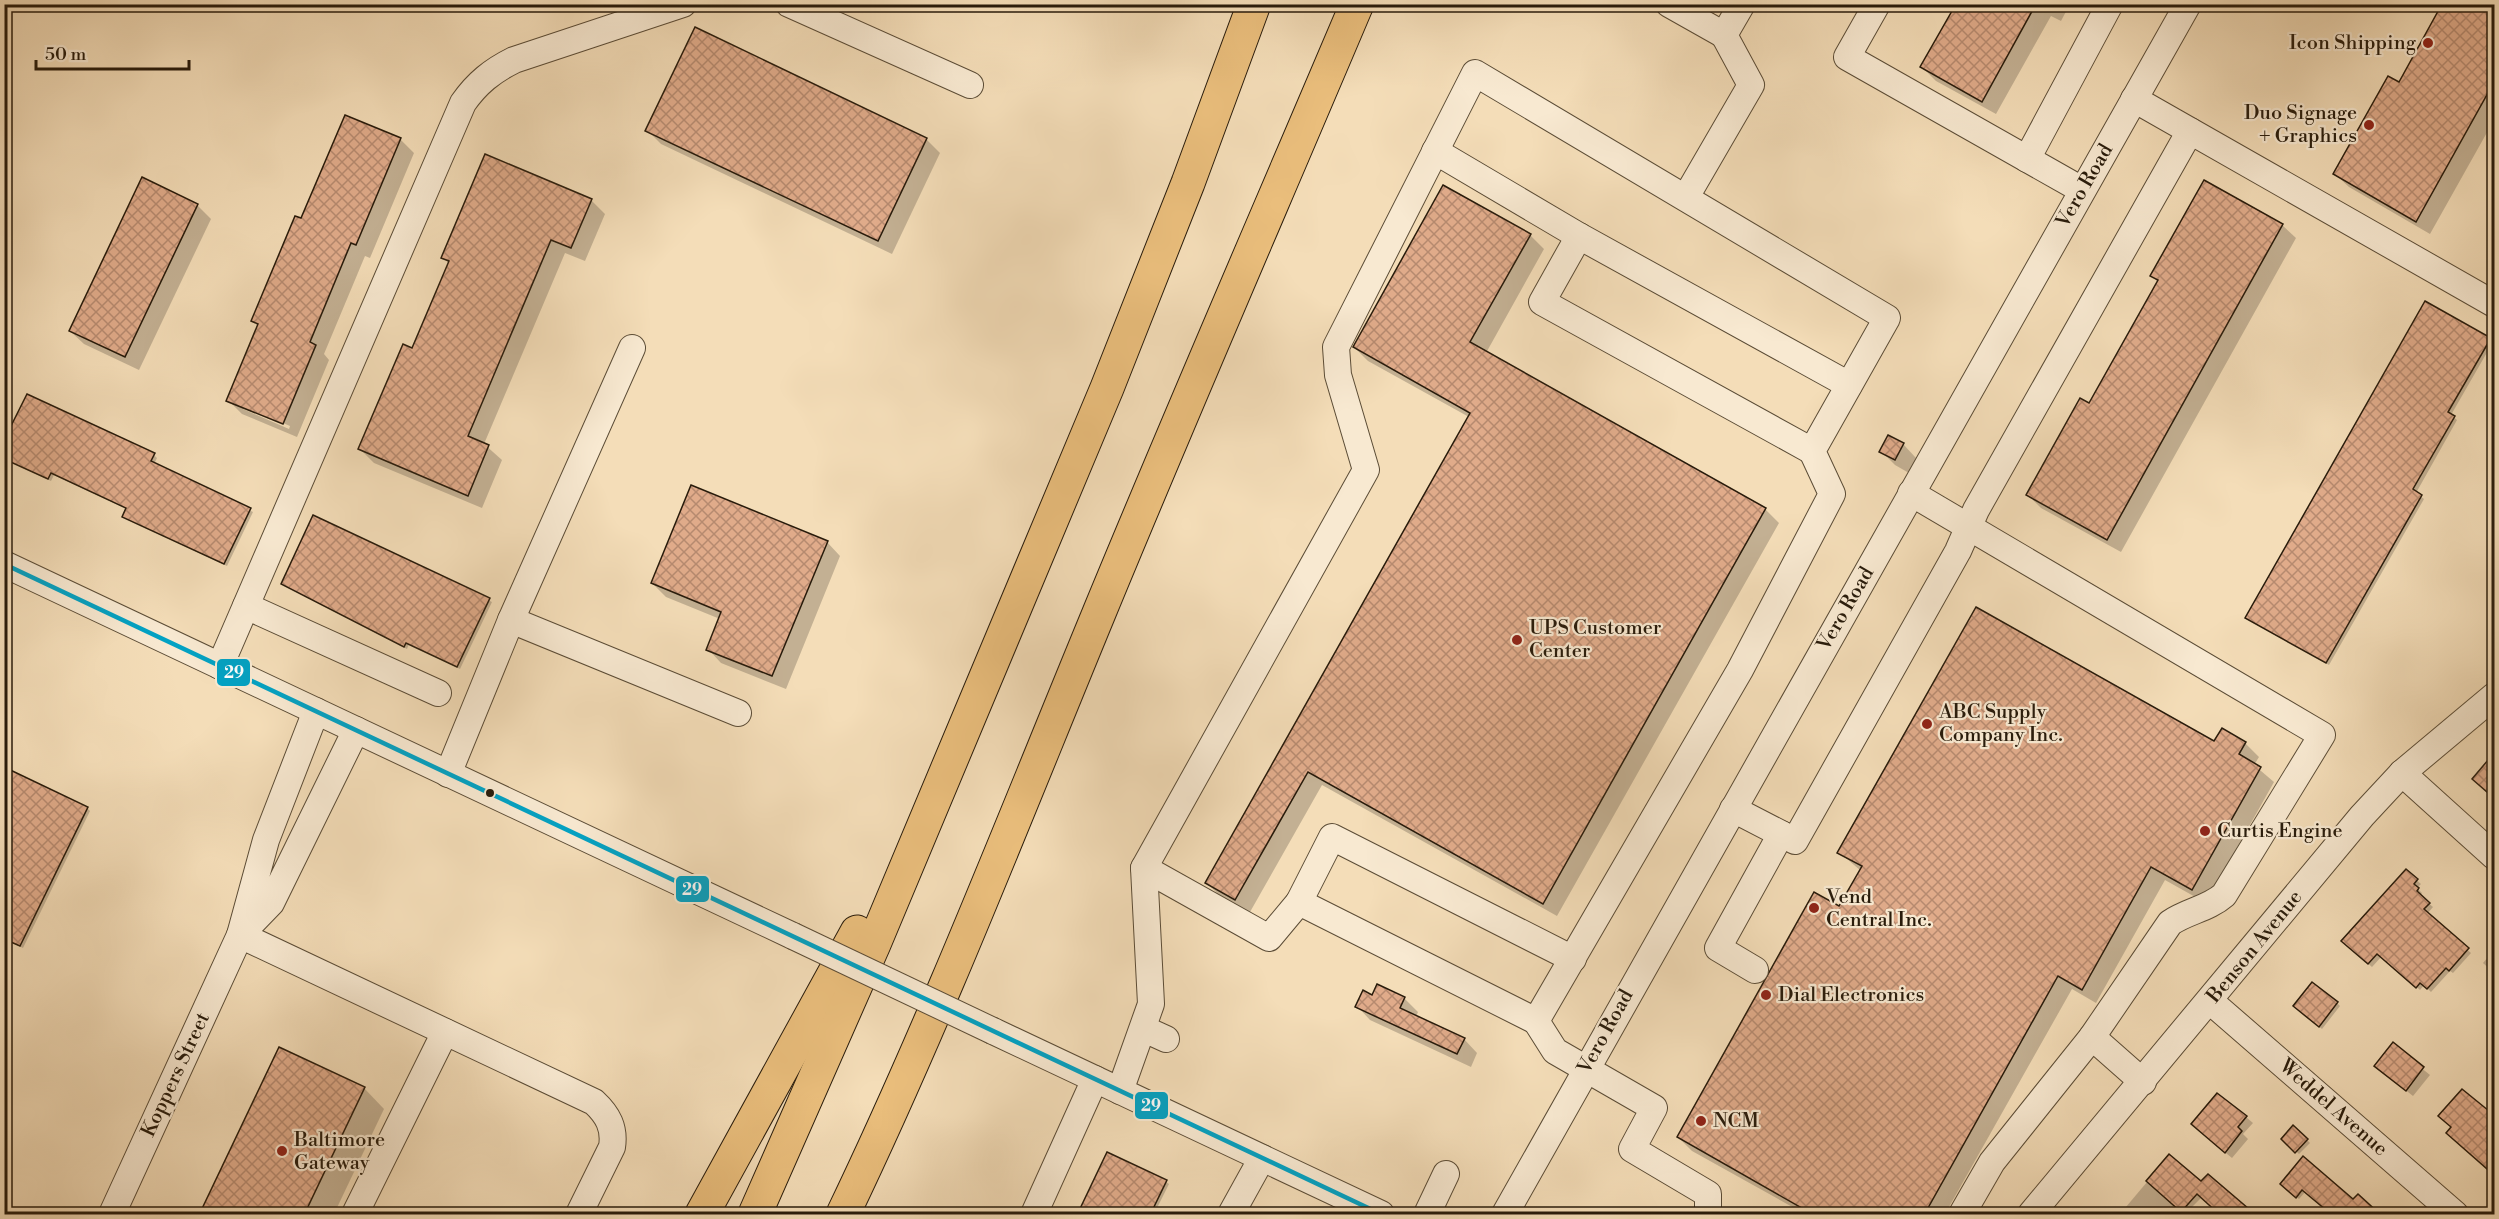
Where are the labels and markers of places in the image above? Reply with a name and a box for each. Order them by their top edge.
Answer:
place label: Icon Shipping [2289,31,2417,56]
marker: Icon Shipping [2421,36,2435,50]
place label: Duo Signage + Graphics [2244,101,2357,149]
marker: Duo Signage + Graphics [2362,118,2376,132]
place label: UPS Customer Center [1529,616,1662,664]
marker: UPS Customer Center [1510,633,1524,647]
place label: ABC Supply Company Inc. [1938,700,2063,748]
marker: ABC Supply Company Inc. [1920,717,1934,731]
unlabelled marker [484,787,496,799]
place label: Curtis Engine [2217,819,2343,844]
marker: Curtis Engine [2198,824,2212,838]
place label: Vend Central Inc. [1825,885,1932,933]
marker: Vend Central Inc. [1807,901,1821,915]
place label: Dial Electronics [1778,983,1924,1008]
marker: Dial Electronics [1759,988,1773,1002]
place label: NCM [1713,1109,1759,1134]
marker: NCM [1694,1114,1708,1128]
place label: Baltimore Gateway [293,1128,385,1176]
marker: Baltimore Gateway [275,1144,289,1158]

